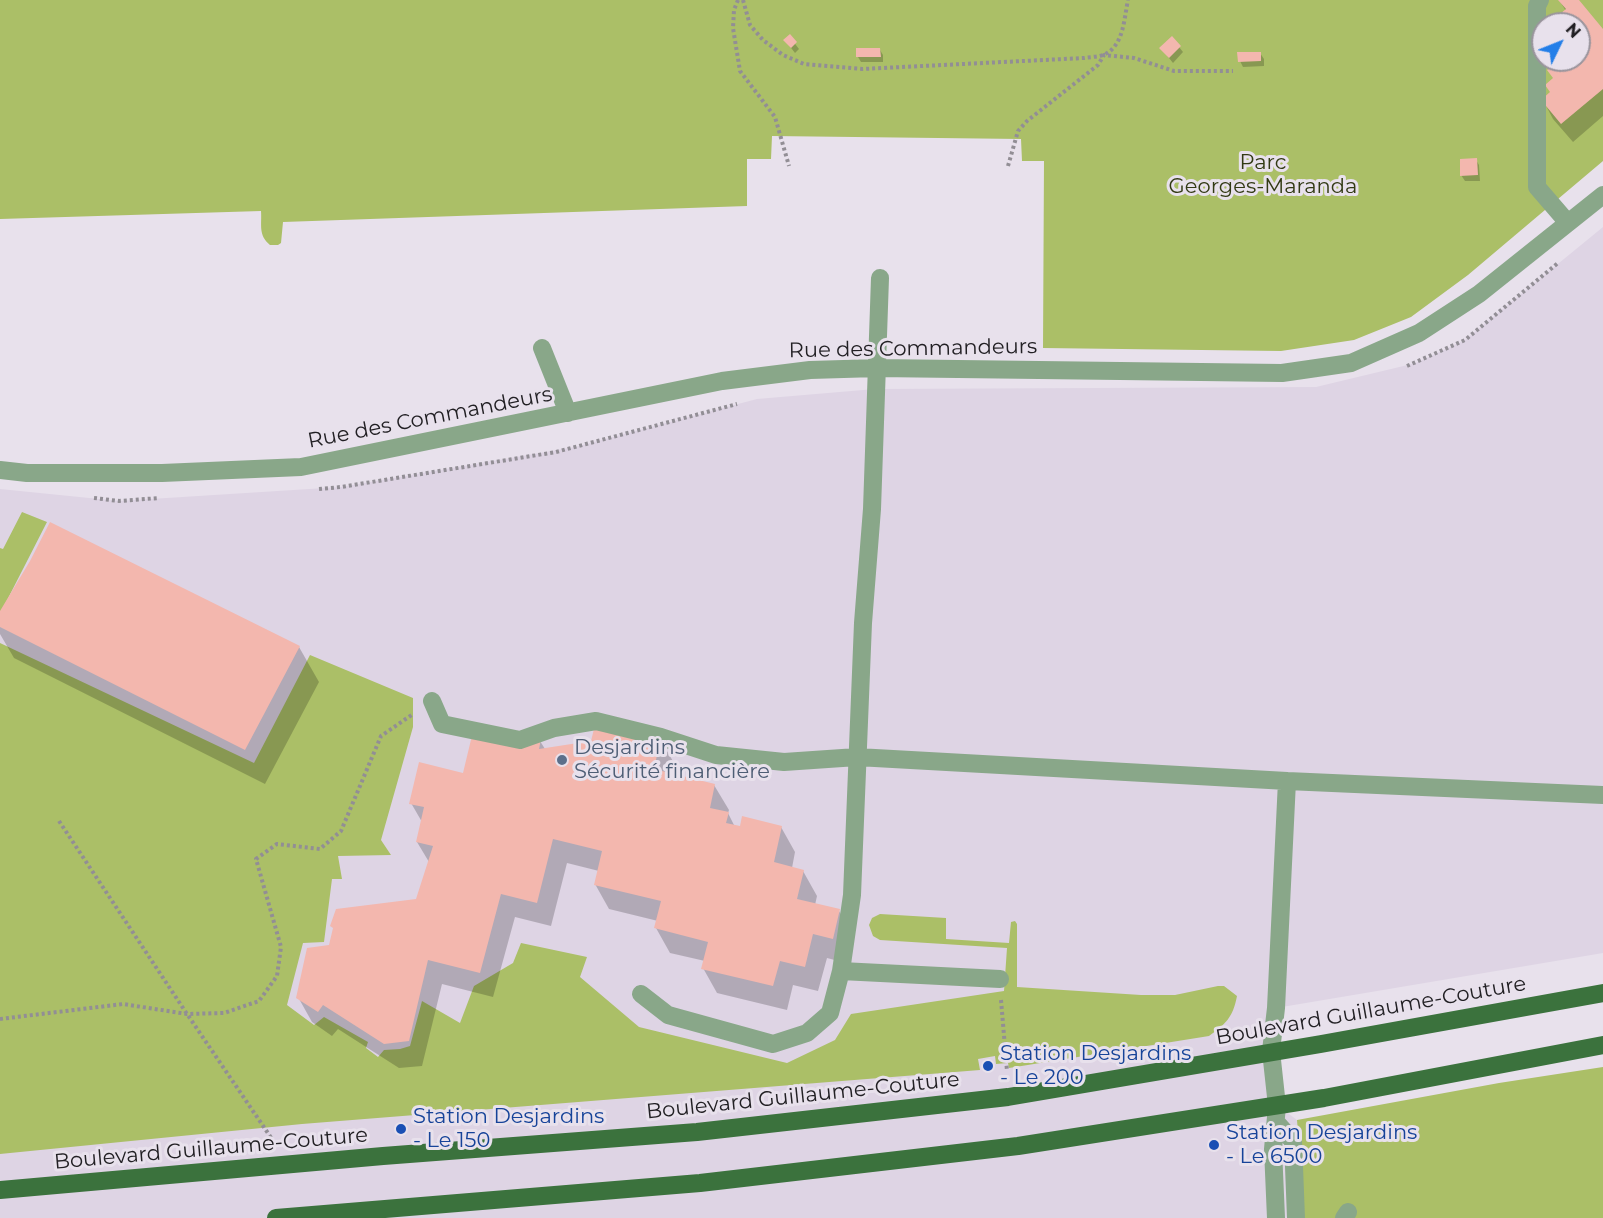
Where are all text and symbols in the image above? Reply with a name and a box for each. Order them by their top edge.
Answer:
north arrow [1531,12,1591,72]
text: N [1562,20,1584,42]
park label: Parc Georges-Maranda [1169,150,1357,200]
street label: Rue des Commandeurs [789,334,1037,364]
street label: Rue des Commandeurs [306,382,554,454]
place label: Desjardins Sécurité financière [574,735,770,785]
marker: Desjardins Sécurité financière [555,753,569,767]
street label: Boulevard Guillaume-Couture [1214,971,1528,1051]
place label: Station Desjardins - Le 200 [1000,1041,1191,1091]
marker: Station Desjardins - Le 200 [981,1059,995,1073]
street label: Boulevard Guillaume-Couture [645,1067,961,1125]
place label: Station Desjardins - Le 150 [413,1104,604,1154]
place label: Station Desjardins - Le 6500 [1226,1120,1417,1170]
marker: Station Desjardins - Le 150 [394,1122,408,1136]
street label: Boulevard Guillaume-Couture [53,1123,369,1175]
marker: Station Desjardins - Le 6500 [1207,1138,1221,1152]

